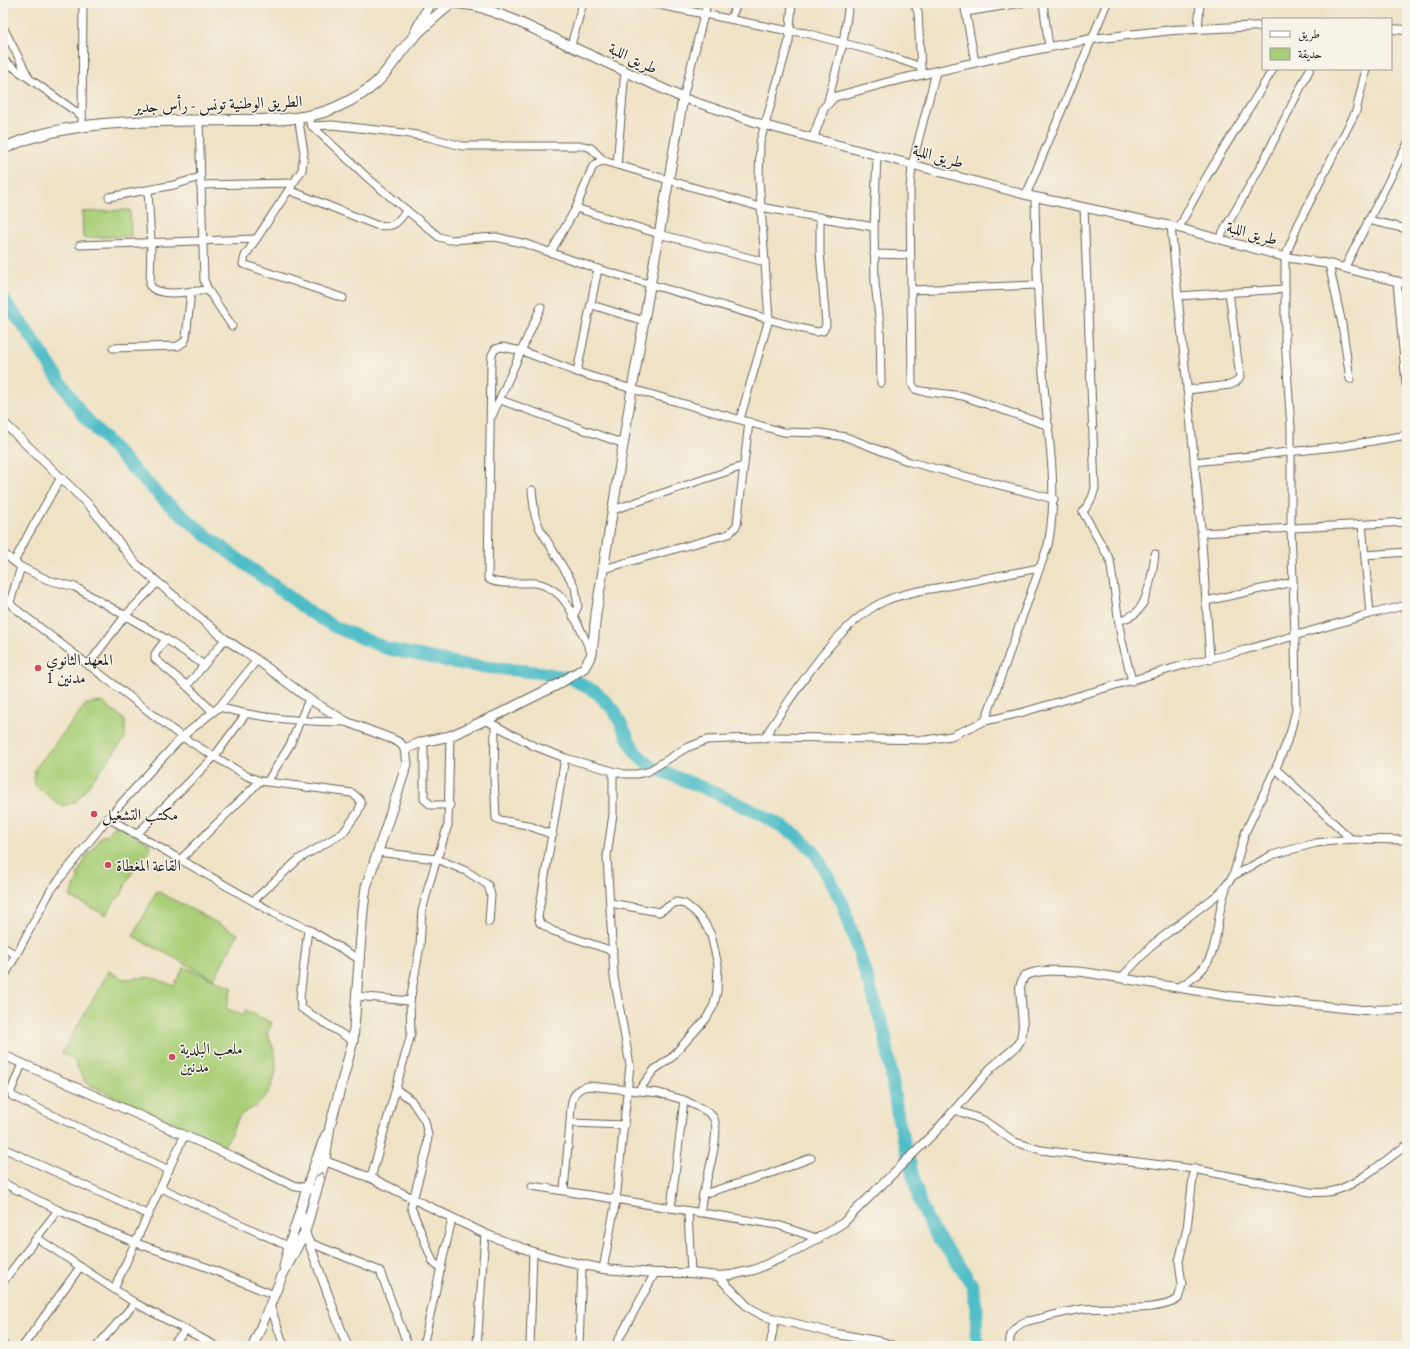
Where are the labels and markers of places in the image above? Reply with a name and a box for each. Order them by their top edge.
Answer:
place label: المعهد الثانوي مدنين 1 [46,649,113,688]
marker: المعهد الثانوي مدنين 1 [33,663,43,673]
place label: مكتب التشغيل [102,804,178,826]
marker: مكتب التشغيل [89,809,99,819]
place label: القاعة المغطاة [116,855,181,876]
marker: القاعة المغطاة [103,860,113,870]
place label: ملعب البلدية مدنين [180,1038,243,1077]
marker: ملعب البلدية مدنين [167,1052,177,1062]

